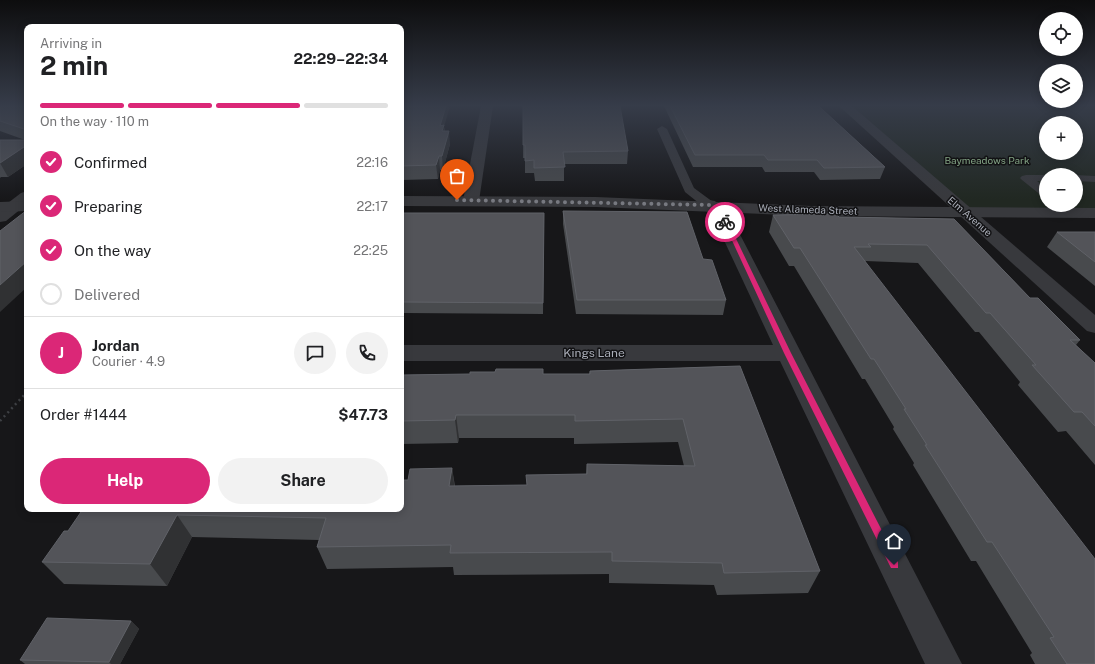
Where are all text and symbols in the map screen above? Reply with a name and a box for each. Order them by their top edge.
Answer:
map controls [1039,12,1083,212]
button: locate [1039,12,1083,56]
text: Arriving in [40,36,102,51]
text: 2 min [40,50,108,81]
text: 22:29–22:34 [293,50,388,67]
button: layers [1039,64,1083,108]
text: On the way · 110 m [40,114,149,129]
button: + [1039,116,1083,160]
icon: check [40,151,62,173]
text: Confirmed [74,154,147,171]
park label: Baymeadows Park [944,154,1030,166]
text: 22:16 [356,155,388,170]
pin [440,159,474,200]
icon: bag [446,165,468,187]
button: − [1039,168,1083,212]
street label: Elm Avenue [946,194,995,239]
icon: check [40,195,62,217]
text: Preparing [74,198,143,215]
text: 22:17 [356,199,388,214]
street label: West Alameda Street [758,201,858,217]
courier [705,202,745,242]
icon: bike [714,211,736,233]
icon: check [40,239,62,261]
text: On the way [74,242,151,259]
text: 22:25 [353,243,388,258]
text: Delivered [74,286,140,303]
button: chat [294,332,336,374]
button: phone [346,332,388,374]
text: Jordan [92,337,139,354]
text: J [58,344,64,361]
street label: Kings Lane [563,346,625,360]
text: Courier · 4.9 [92,354,165,369]
text: Order #1444 [40,406,127,423]
text: $47.73 [338,406,388,423]
button: Help [40,458,210,504]
button: Share [218,458,388,504]
pin [877,524,911,565]
icon: home [883,530,905,552]

